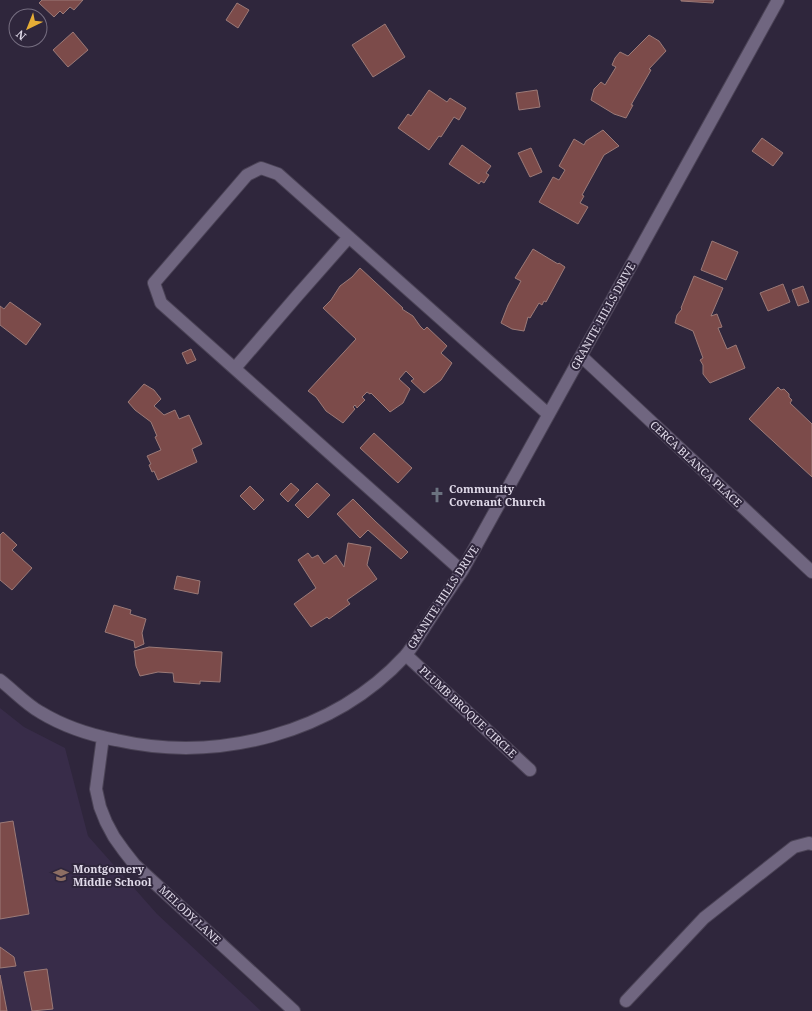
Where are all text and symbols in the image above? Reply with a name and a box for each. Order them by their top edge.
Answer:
north arrow [8,8,48,48]
text: N [12,27,29,44]
street label: GRANITE HILLS DRIVE [567,259,638,372]
street label: CERCA BLANCA PLACE [647,417,746,510]
place label: Community Covenant Church [449,481,546,509]
church icon: Community Covenant Church [428,486,446,504]
street label: GRANITE HILLS DRIVE [403,542,482,651]
street label: PLUMB BROQUE CIRCLE [416,662,520,761]
place label: Montgomery Middle School [73,861,152,889]
school or university icon: Montgomery Middle School [52,866,70,884]
street label: MELODY LANE [156,882,225,947]

